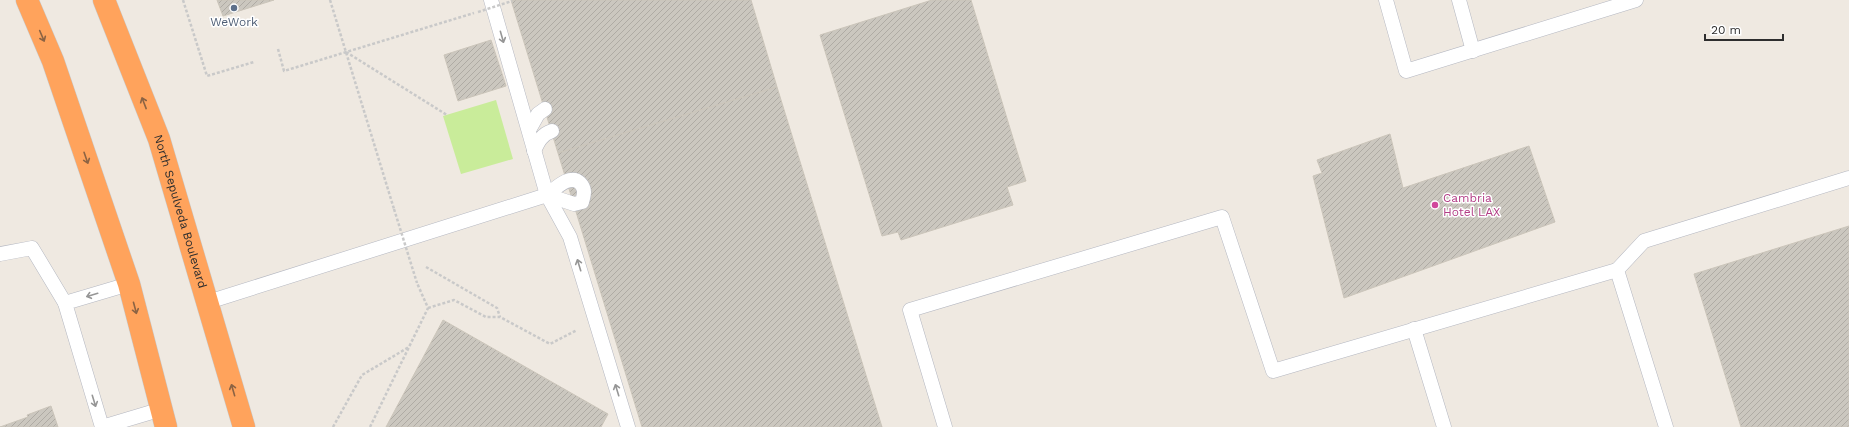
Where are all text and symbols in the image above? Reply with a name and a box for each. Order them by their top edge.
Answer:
marker: WeWork [229,3,239,13]
place label: WeWork [210,15,258,29]
scale bar [1705,16,1783,42]
text: 20 m [1711,23,1741,37]
one-way arrow [39,29,46,41]
one-way arrow [499,31,506,44]
one-way arrow [140,97,148,109]
street label: North Sepulveda Boulevard [151,133,210,290]
one-way arrow [83,152,90,165]
place label: Cambria Hotel LAX [1443,191,1500,219]
marker: Cambria Hotel LAX [1430,200,1440,210]
one-way arrow [575,259,582,272]
one-way arrow [85,292,98,299]
one-way arrow [132,301,140,314]
one-way arrow [229,383,236,396]
one-way arrow [613,383,620,396]
one-way arrow [91,395,98,408]

